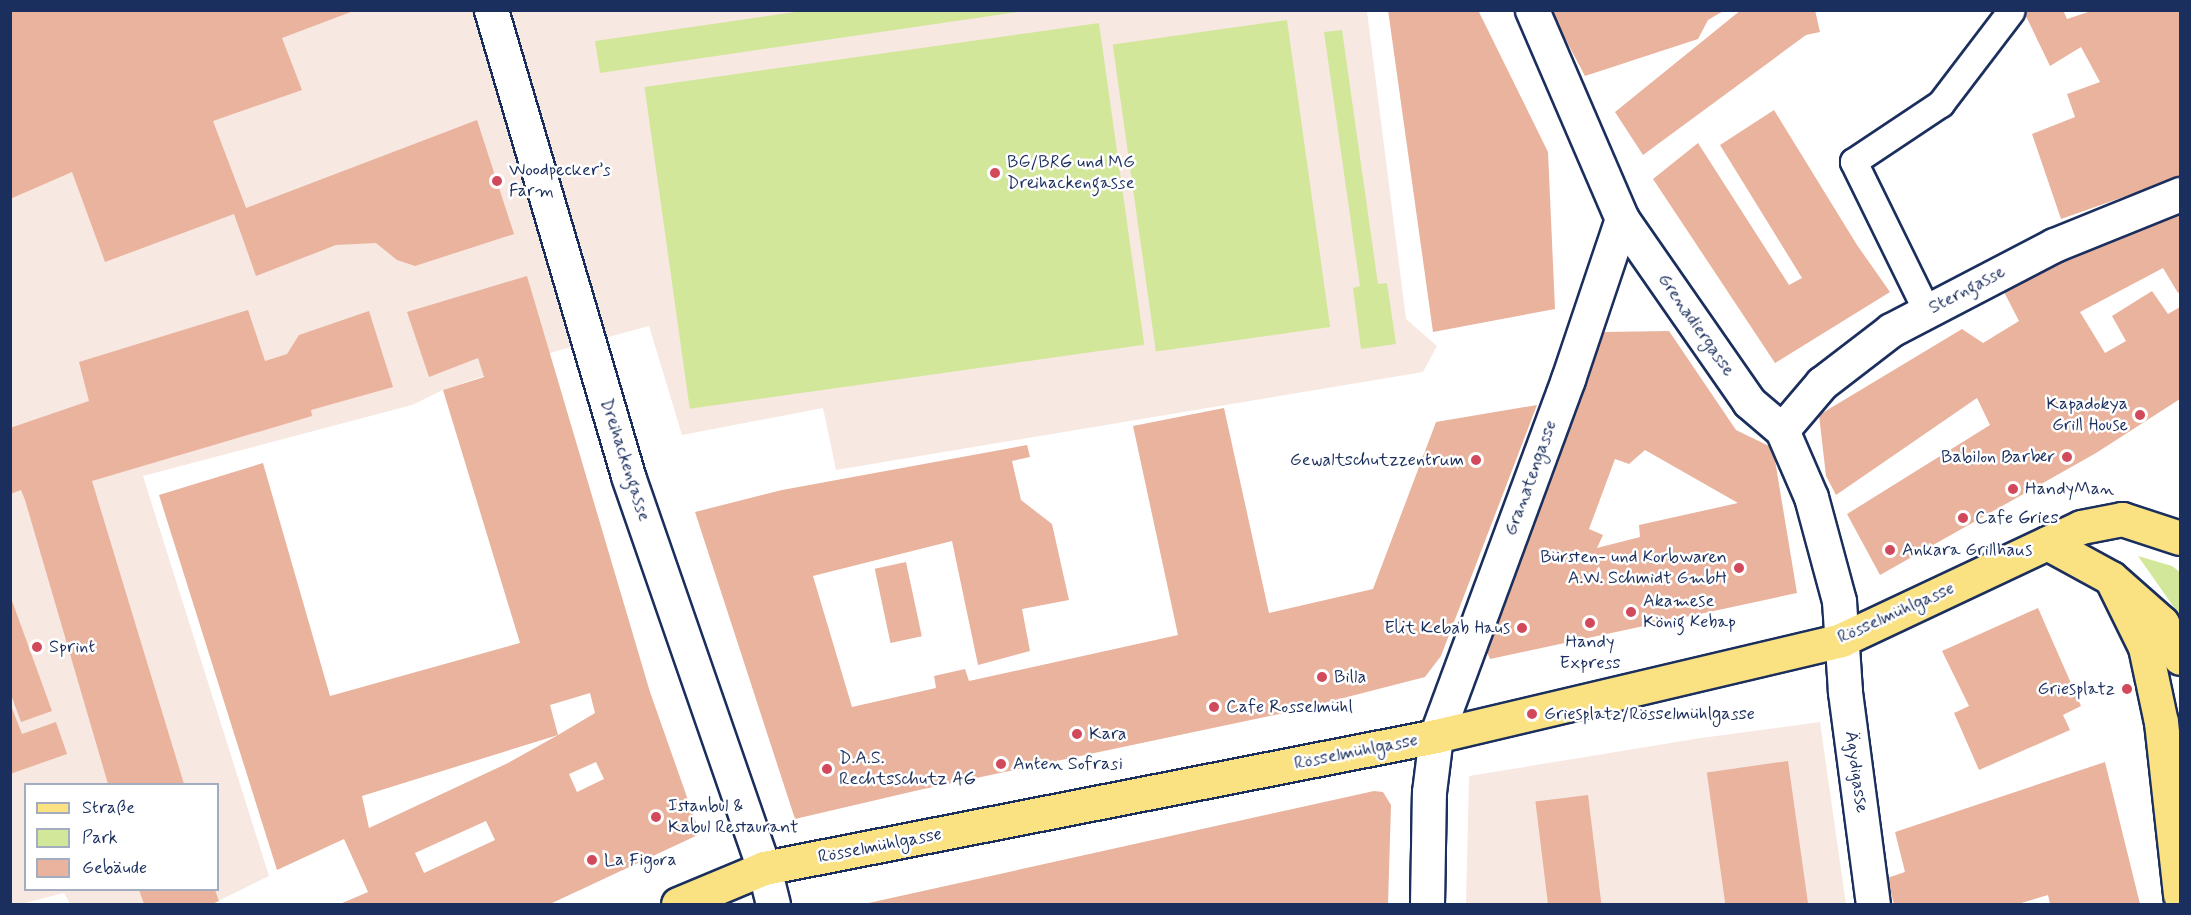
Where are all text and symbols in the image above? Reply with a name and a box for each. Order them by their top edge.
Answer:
place label: BG/BRG und MG Dreihackengasse [1007,152,1136,195]
place label: Woodpecker’s Farm [509,160,611,202]
marker: BG/BRG und MG Dreihackengasse [988,166,1002,180]
marker: Woodpecker’s Farm [490,174,504,188]
street label: Sterngasse [1925,261,2009,319]
street label: Grenadiergasse [1653,270,1739,380]
place label: Kapadokya Grill House [2046,394,2128,436]
street label: Dreihackengasse [595,396,655,524]
marker: Kapadokya Grill House [2133,408,2147,422]
street label: Granatengasse [1500,417,1562,539]
place label: Babilon Barber [1942,446,2055,468]
place label: Gewaltschutzzentrum [1290,449,1464,471]
marker: Babilon Barber [2060,450,2074,464]
marker: Gewaltschutzzentrum [1469,453,1483,467]
place label: HandyMan [2025,478,2114,500]
marker: HandyMan [2006,482,2020,496]
place label: Cafe Gries [1975,507,2057,529]
marker: Cafe Gries [1956,511,1970,525]
place label: Ankara Grillhaus [1902,539,2032,561]
marker: Ankara Grillhaus [1883,543,1897,557]
place label: Bürsten- und Korbwaren A.W. Schmidt GmbH [1537,547,1727,590]
marker: Bürsten- und Korbwaren A.W. Schmidt GmbH [1732,561,1746,575]
street label: Rösselmühlgasse [1834,578,1958,648]
place label: Akamese König Kebap [1643,591,1738,634]
marker: Akamese König Kebap [1624,605,1638,619]
marker: Handy Express [1583,616,1597,630]
place label: Elit Kebab Haus [1382,617,1510,639]
marker: Elit Kebab Haus [1515,621,1529,635]
place label: Handy Express [1559,632,1621,674]
place label: Sprint [49,636,95,658]
marker: Sprint [30,640,44,654]
place label: Billa [1334,666,1366,688]
marker: Billa [1315,670,1329,684]
place label: Griesplatz [2038,678,2115,700]
marker: Griesplatz [2120,682,2134,696]
place label: Cafe Rosselmühl [1226,696,1354,718]
marker: Cafe Rosselmühl [1207,700,1221,714]
place label: Griesplatz/Rösselmühlgasse [1544,703,1755,725]
marker: Griesplatz/Rösselmühlgasse [1525,707,1539,721]
place label: Kara [1089,723,1127,745]
marker: Kara [1070,727,1084,741]
street label: Rösselmühlgasse [1292,729,1420,775]
street label: Ägydigasse [1840,730,1872,814]
place label: D.A.S. Rechtsschutz AG [839,748,976,790]
place label: Anten Sofrasi [1013,753,1123,775]
marker: Anten Sofrasi [994,757,1008,771]
marker: D.A.S. Rechtsschutz AG [820,762,834,776]
legend [24,783,219,891]
text: Straße [82,796,135,820]
place label: Istanbul & Kabul Restaurant [668,796,799,838]
marker: Istanbul & Kabul Restaurant [649,810,663,824]
street label: Rösselmühlgasse [816,823,944,869]
text: Park [82,826,118,850]
place label: La Figora [604,849,677,871]
marker: La Figora [585,853,599,867]
text: Gebäude [82,856,147,880]

